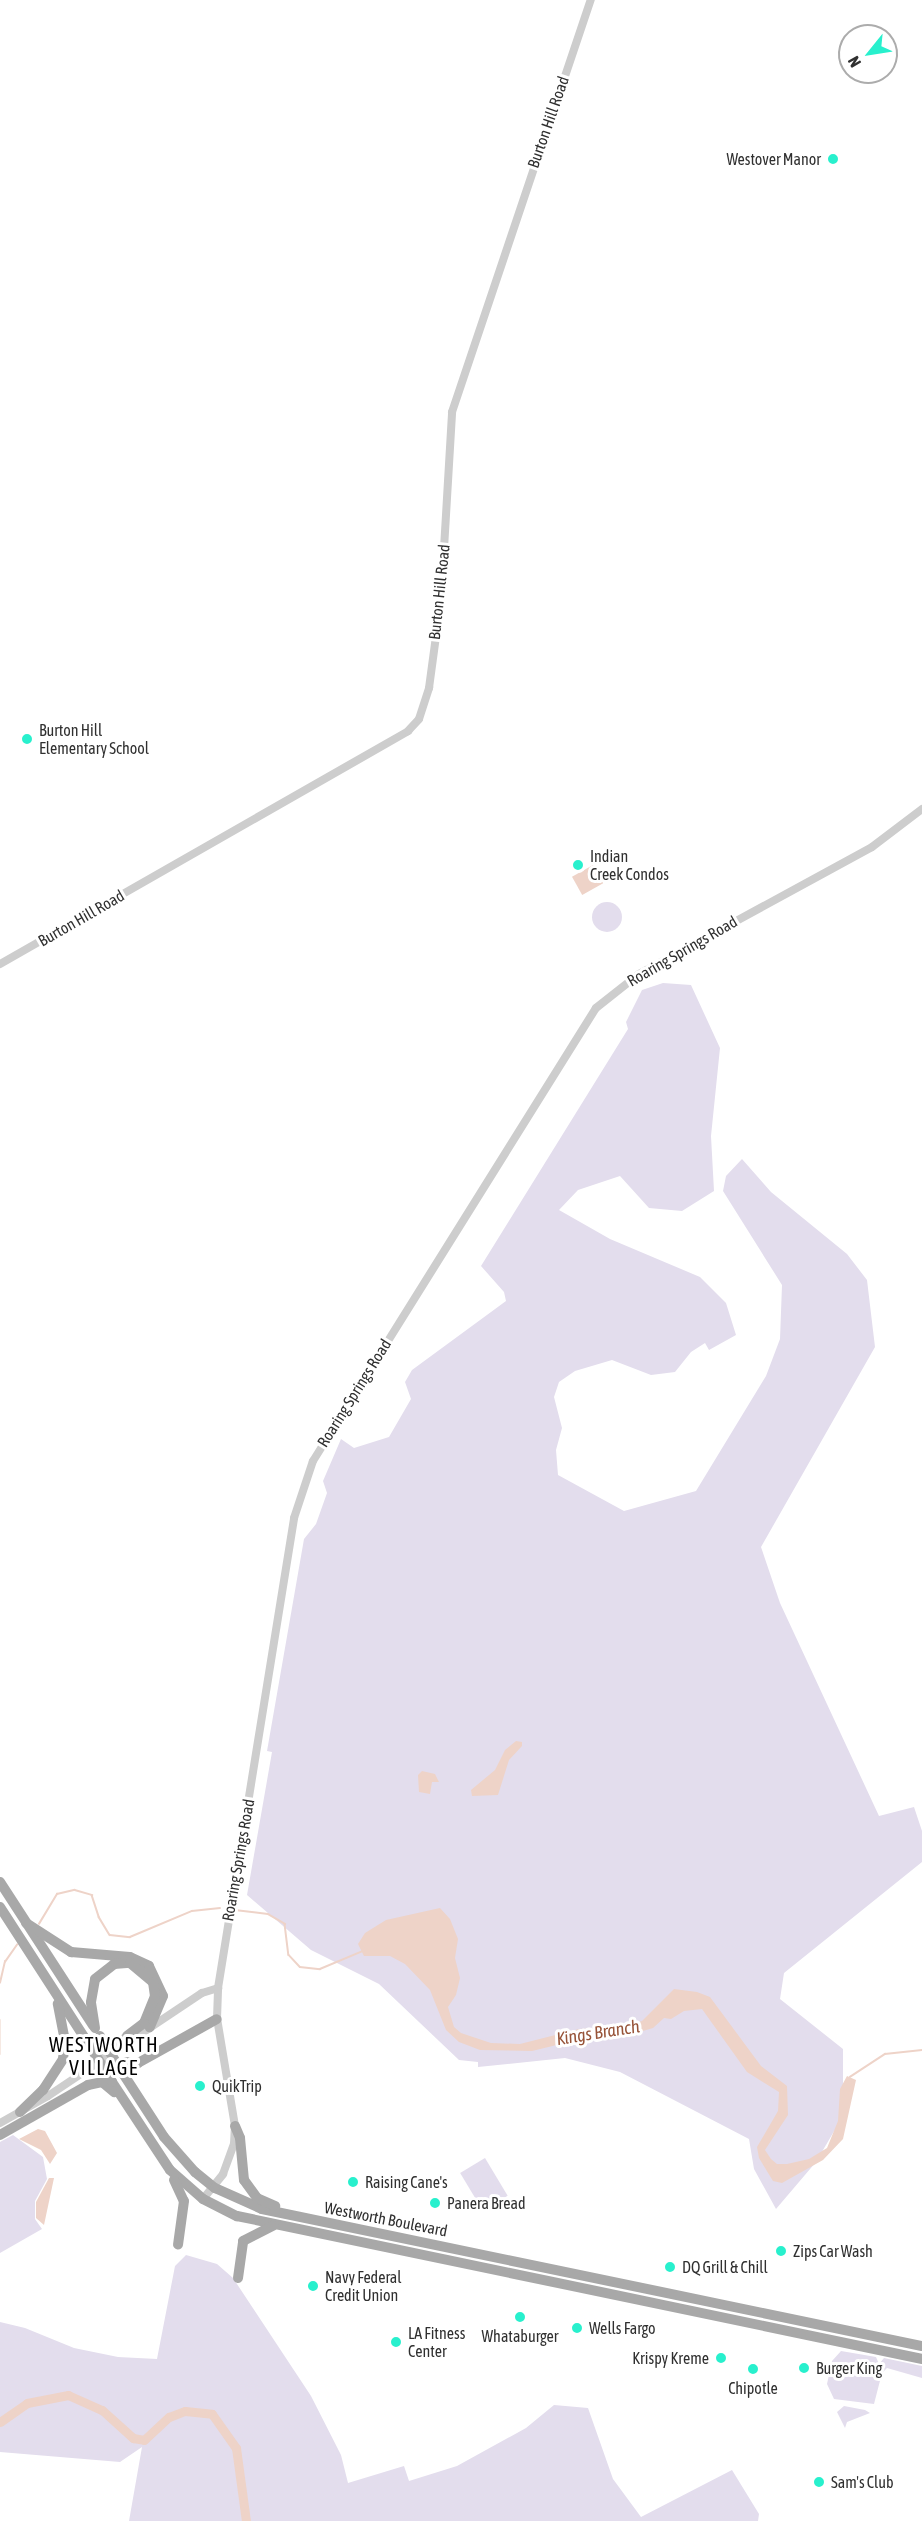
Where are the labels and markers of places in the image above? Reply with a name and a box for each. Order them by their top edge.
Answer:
place label: Westover Manor [726,149,821,169]
marker: Westover Manor [826,152,840,166]
place label: Burton Hill Elementary School [39,720,149,758]
marker: Burton Hill Elementary School [20,732,34,746]
place label: Indian Creek Condos [590,846,669,884]
marker: Indian Creek Condos [571,858,585,872]
place label: QuikTrip [212,2076,262,2096]
marker: QuikTrip [193,2079,207,2093]
place label: Raising Cane's [365,2172,448,2192]
marker: Raising Cane's [346,2175,360,2189]
place label: Panera Bread [447,2193,526,2213]
marker: Panera Bread [428,2196,442,2210]
place label: Zips Car Wash [793,2241,873,2261]
marker: Zips Car Wash [774,2244,788,2258]
place label: DQ Grill & Chill [682,2257,768,2277]
marker: DQ Grill & Chill [663,2260,677,2274]
place label: Navy Federal Credit Union [325,2267,401,2305]
marker: Navy Federal Credit Union [306,2279,320,2293]
marker: Whataburger [513,2310,527,2324]
place label: Wells Fargo [589,2318,656,2338]
marker: Wells Fargo [570,2321,584,2335]
place label: LA Fitness Center [408,2323,465,2361]
place label: Whataburger [482,2326,558,2346]
marker: LA Fitness Center [389,2335,403,2349]
place label: Krispy Kreme [632,2348,709,2368]
marker: Krispy Kreme [714,2351,728,2365]
place label: Burger King [816,2358,882,2378]
marker: Burger King [797,2361,811,2375]
marker: Chipotle [746,2362,760,2376]
place label: Chipotle [728,2378,778,2398]
place label: Sam's Club [831,2472,894,2492]
marker: Sam's Club [812,2475,826,2489]

